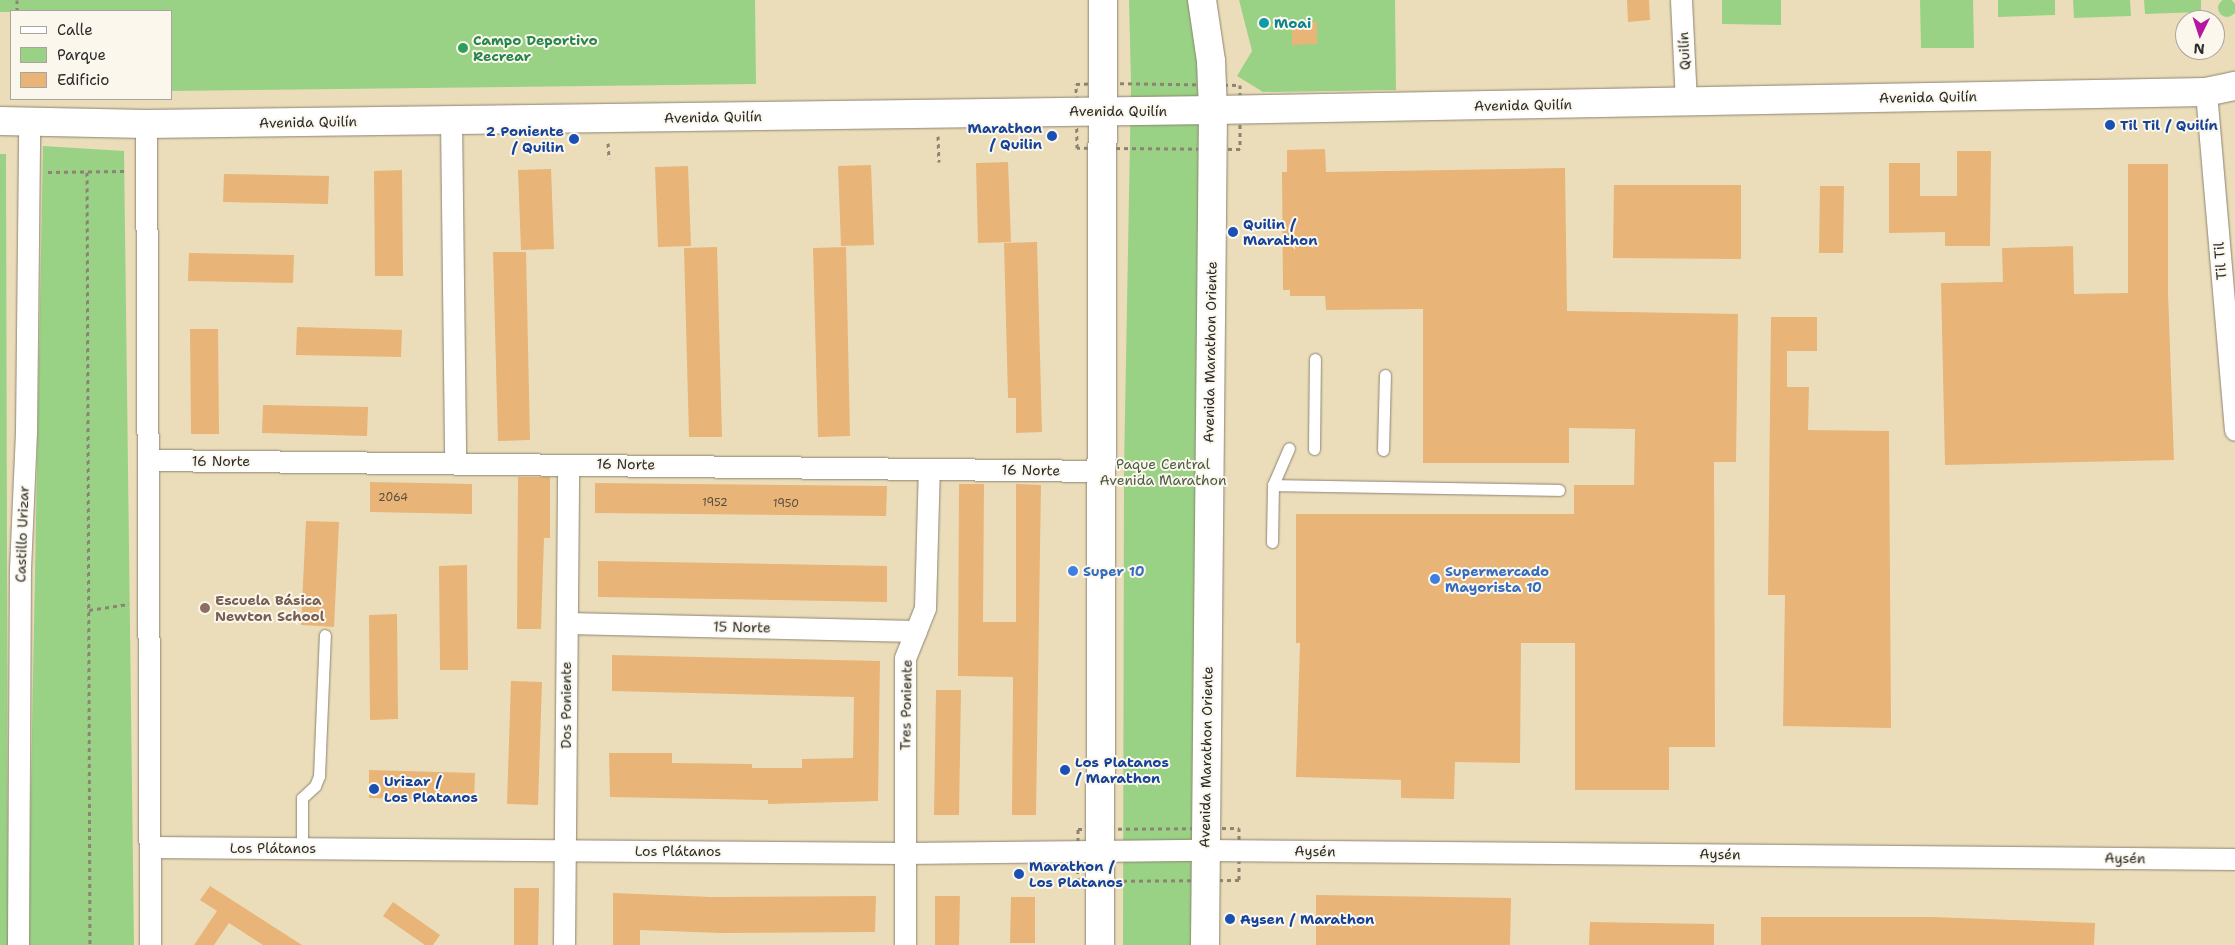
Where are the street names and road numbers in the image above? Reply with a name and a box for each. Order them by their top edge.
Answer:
street label: Quilín [1675,31,1693,71]
street label: Avenida Quilín [1879,88,1977,106]
street label: Avenida Quilín [1474,96,1572,114]
street label: Avenida Quilín [1069,103,1167,119]
street label: Avenida Quilín [664,108,762,126]
street label: Avenida Quilín [259,113,357,131]
street label: Til Til [2210,241,2230,281]
street label: Avenida Marathon Oriente [1200,261,1220,443]
street label: 16 Norte [192,453,250,469]
street label: 16 Norte [597,455,655,473]
street label: 16 Norte [1002,461,1060,479]
street label: Castillo Urizar [12,485,32,583]
street label: 15 Norte [713,618,771,636]
street label: Tres Poniente [897,659,915,751]
street label: Dos Poniente [558,661,574,749]
street label: Avenida Marathon Oriente [1196,666,1216,848]
street label: Los Plátanos [230,840,316,856]
street label: Aysén [1294,842,1336,860]
street label: Los Plátanos [635,843,721,859]
street label: Aysén [1699,845,1741,863]
street label: Aysén [2104,849,2146,867]

